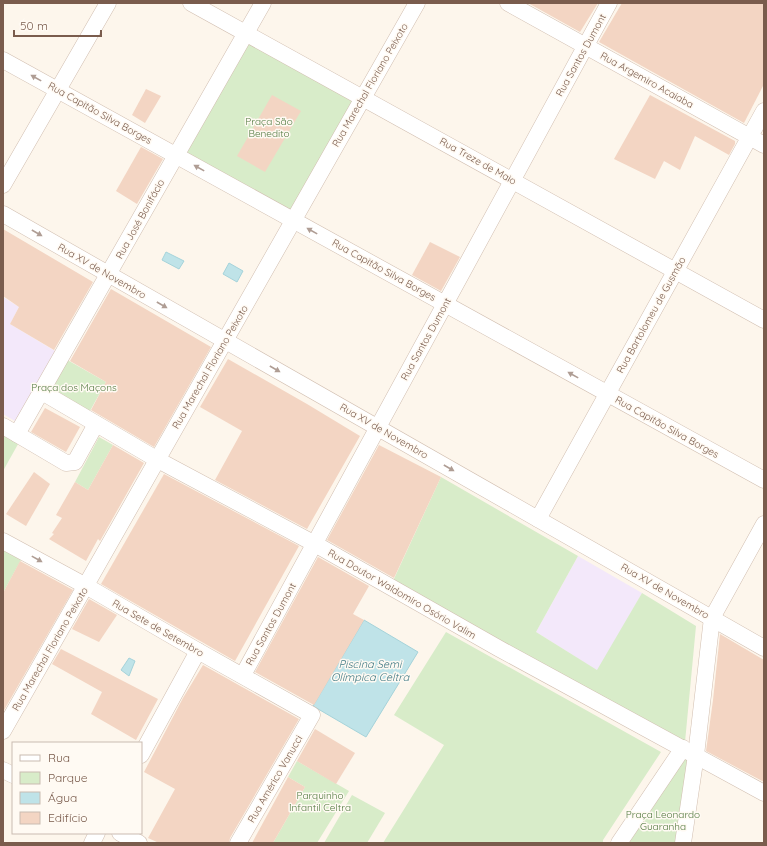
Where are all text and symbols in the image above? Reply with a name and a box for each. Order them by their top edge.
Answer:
street label: Rua Santos Dumont [553,11,609,99]
scale bar [14,12,101,38]
text: 50 m [20,18,48,33]
street label: Rua Marechal Floriano Peixoto [329,21,411,149]
street label: Rua Argemiro Acaiaba [598,49,696,111]
one-way arrow [30,75,42,81]
street label: Rua Capitão Silva Borges [46,79,154,147]
park label: Praça São Benedito [245,115,293,140]
street label: Rua Treze de Maio [437,135,519,187]
one-way arrow [193,164,205,171]
street label: Rua José Bonifácio [113,177,167,261]
one-way arrow [307,227,318,234]
one-way arrow [31,230,43,237]
street label: Rua Capitão Silva Borges [330,236,438,304]
street label: Rua XV de Novembro [55,240,149,302]
street label: Rua Bartolomeu de Gusmão [613,254,689,376]
street label: Rua Santos Dumont [398,295,454,383]
one-way arrow [156,301,168,308]
street label: Rua Marechal Floriano Peixoto [169,303,251,431]
one-way arrow [269,365,281,372]
one-way arrow [567,372,579,378]
park label: Praça dos Maçons [31,381,117,394]
street label: Rua Capitão Silva Borges [613,393,721,461]
street label: Rua XV de Novembro [337,400,431,462]
one-way arrow [443,464,455,471]
street label: Rua Doutor Waldomiro Osório Valim [326,546,478,642]
one-way arrow [31,556,43,563]
street label: Rua XV de Novembro [618,560,712,622]
street label: Rua Santos Dumont [243,580,299,668]
street label: Rua Marechal Floriano Peixoto [9,585,91,713]
street label: Rua Sete de Setembro [110,596,206,660]
water label: Piscina Semi Olímpica Celtra [331,657,410,684]
street label: Rua Américo Vanucci [245,733,305,825]
legend [12,742,142,834]
text: Rua [48,750,70,765]
text: Parque [48,770,88,785]
park label: Parquinho Infantil Celtra [289,789,351,814]
text: Água [48,790,77,805]
park label: Praça Leonardo Guaranha [626,808,700,833]
text: Edifício [48,810,88,825]

